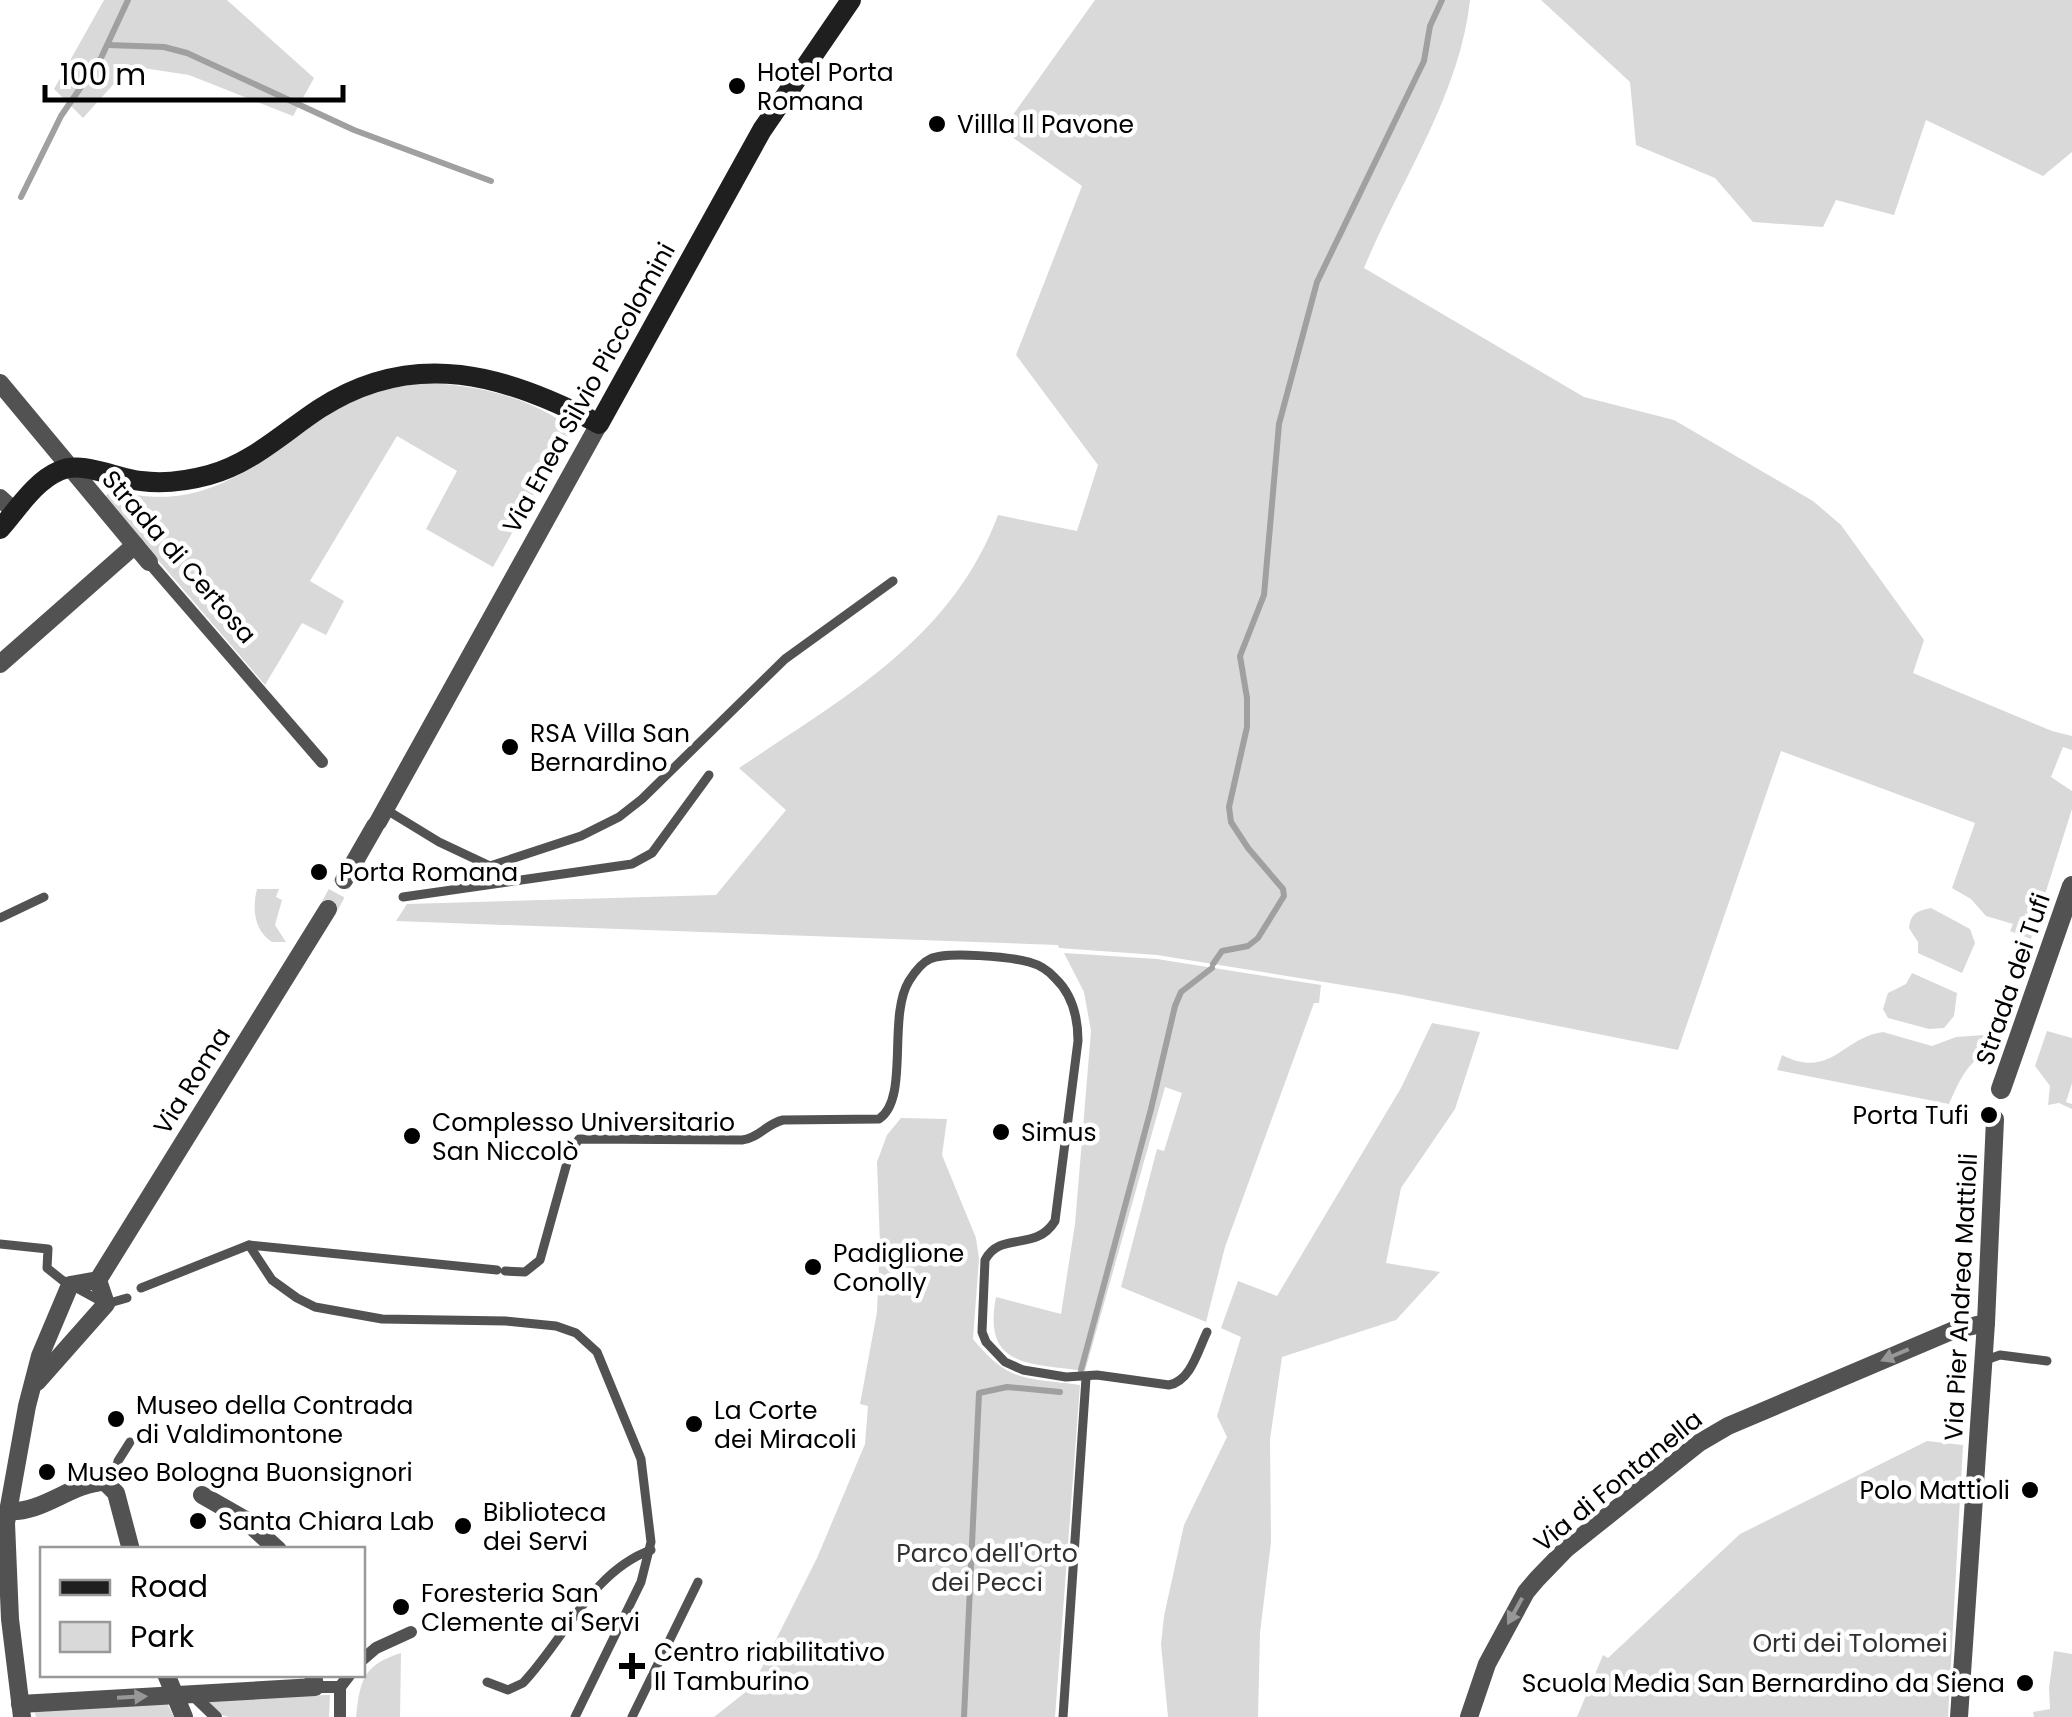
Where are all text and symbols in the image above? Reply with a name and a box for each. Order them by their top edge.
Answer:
scale bar [45,40,342,102]
text: 100 m [60,53,146,96]
place label: Hotel Porta Romana [757,55,894,119]
marker: Hotel Porta Romana [726,75,748,97]
place label: Villla Il Pavone [957,107,1134,142]
marker: Villla Il Pavone [926,113,948,135]
street label: Via Enea Silvio Piccolomini [494,236,684,540]
street label: Strada di Certosa [94,463,264,651]
place label: RSA Villa San Bernardino [530,716,690,780]
marker: RSA Villa San Bernardino [499,736,521,758]
place label: Porta Romana [339,855,518,890]
marker: Porta Romana [308,861,330,883]
street label: Strada dei Tufi [1967,888,2059,1070]
street label: Via Roma [145,1021,239,1141]
place label: Porta Tufi [1853,1098,1969,1133]
marker: Porta Tufi [1978,1104,2000,1126]
place label: Complesso Universitario San Niccolò [432,1105,735,1169]
place label: Simus [1021,1115,1097,1150]
marker: Simus [990,1121,1012,1143]
marker: Complesso Universitario San Niccolò [401,1125,423,1147]
street label: Via Pier Andrea Mattioli [1936,1152,1986,1442]
place label: Padiglione Conolly [833,1236,964,1300]
marker: Padiglione Conolly [802,1256,824,1278]
one-way arrow [1880,1347,1909,1363]
place label: Museo della Contrada di Valdimontone [136,1388,413,1452]
place label: La Corte dei Miracoli [714,1393,857,1457]
street label: Via di Fontanella [1526,1402,1710,1560]
marker: Museo della Contrada di Valdimontone [105,1408,127,1430]
marker: La Corte dei Miracoli [683,1413,705,1435]
place label: Museo Bologna Buonsignori [67,1455,413,1490]
marker: Museo Bologna Buonsignori [36,1461,58,1483]
place label: Polo Mattioli [1860,1473,2010,1508]
marker: Polo Mattioli [2019,1479,2041,1501]
place label: Biblioteca dei Servi [483,1495,606,1559]
place label: Santa Chiara Lab [218,1504,434,1539]
marker: Santa Chiara Lab [187,1510,209,1532]
marker: Biblioteca dei Servi [452,1515,474,1537]
park label: Parco dell'Orto dei Pecci [896,1536,1078,1600]
legend [40,1547,365,1677]
text: Road [130,1565,208,1608]
place label: Foresteria San Clemente ai Servi [421,1576,640,1640]
marker: Foresteria San Clemente ai Servi [390,1596,412,1618]
one-way arrow [1507,1596,1524,1625]
text: Park [130,1615,195,1658]
park label: Orti dei Tolomei [1752,1626,1948,1661]
place label: Centro riabilitativo Il Tamburino [654,1635,885,1699]
marker: Centro riabilitativo Il Tamburino [619,1653,645,1679]
place label: Scuola Media San Bernardino da Siena [1522,1666,2005,1701]
marker: Scuola Media San Bernardino da Siena [2014,1672,2036,1694]
one-way arrow [117,1689,149,1705]

